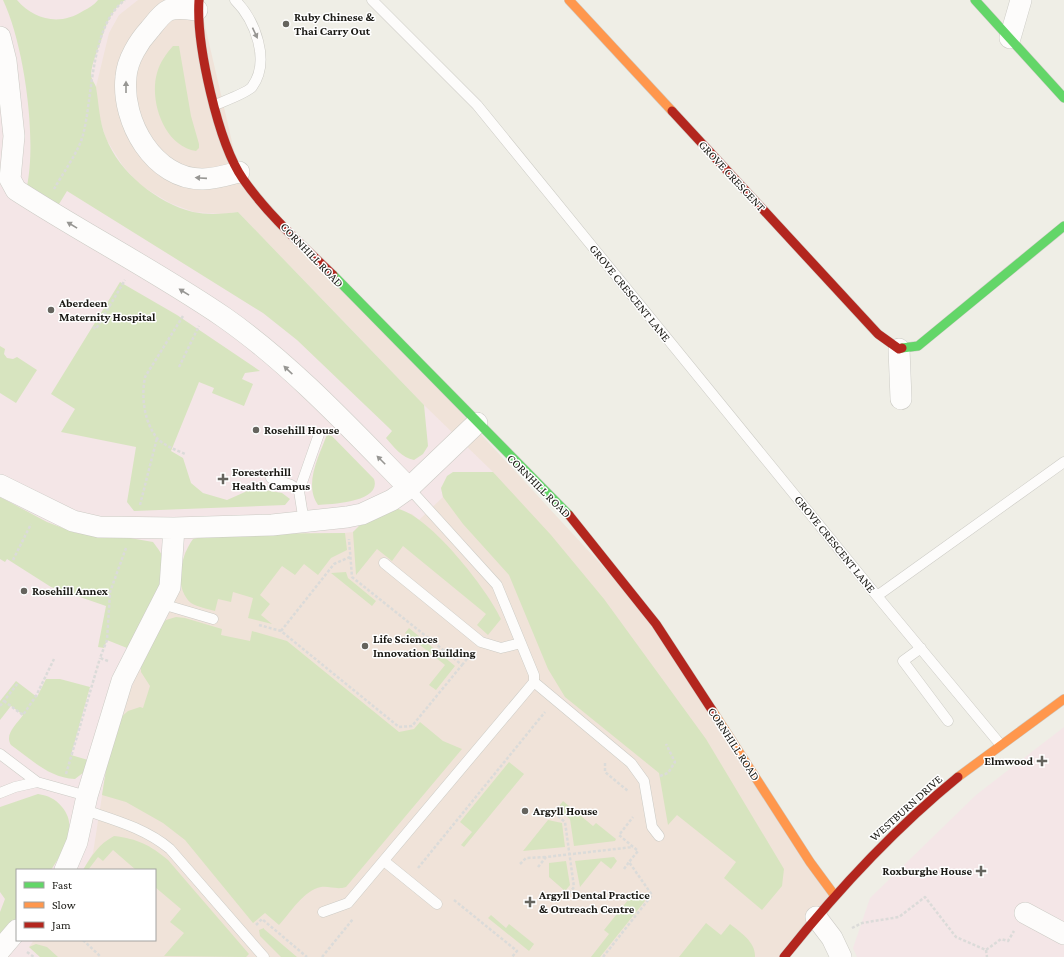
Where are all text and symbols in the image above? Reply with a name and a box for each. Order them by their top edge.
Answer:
place label: Ruby Chinese & Thai Carry Out [294,10,375,38]
marker: Ruby Chinese & Thai Carry Out [281,19,291,29]
one-way arrow [252,27,258,38]
one-way arrow [123,80,129,93]
street label: GROVE CRESCENT [696,138,769,215]
one-way arrow [195,175,207,182]
street label: CORNHILL ROAD [278,220,346,290]
one-way arrow [67,221,77,229]
street label: GROVE CRESCENT LANE [587,242,674,345]
one-way arrow [179,288,189,296]
place label: Aberdeen Maternity Hospital [58,296,156,324]
marker: Aberdeen Maternity Hospital [46,305,56,315]
one-way arrow [283,365,293,374]
place label: Rosehill House [264,423,340,437]
marker: Rosehill House [251,425,261,435]
street label: CORNHILL ROAD [504,451,574,521]
one-way arrow [376,455,386,465]
place label: Foresterhill Health Campus [232,465,310,493]
marker: Foresterhill Health Campus [217,473,229,485]
street label: GROVE CRESCENT LANE [792,493,879,596]
place label: Rosehill Annex [32,584,109,598]
marker: Rosehill Annex [19,586,29,596]
place label: Life Sciences Innovation Building [373,632,476,660]
marker: Life Sciences Innovation Building [360,641,370,651]
street label: CORNHILL ROAD [705,705,763,783]
place label: Elmwood [984,754,1033,768]
marker: Elmwood [1036,755,1048,767]
street label: WESTBURN DRIVE [867,772,945,844]
place label: Argyll House [532,804,598,818]
marker: Argyll House [520,806,530,816]
place label: Roxburghe House [882,864,972,878]
marker: Roxburghe House [975,865,987,877]
legend [16,869,156,941]
text: Fast [52,878,73,892]
place label: Argyll Dental Practice & Outreach Centre [538,888,650,916]
marker: Argyll Dental Practice & Outreach Centre [524,896,536,908]
text: Slow [52,898,76,912]
text: Jam [51,918,71,932]

